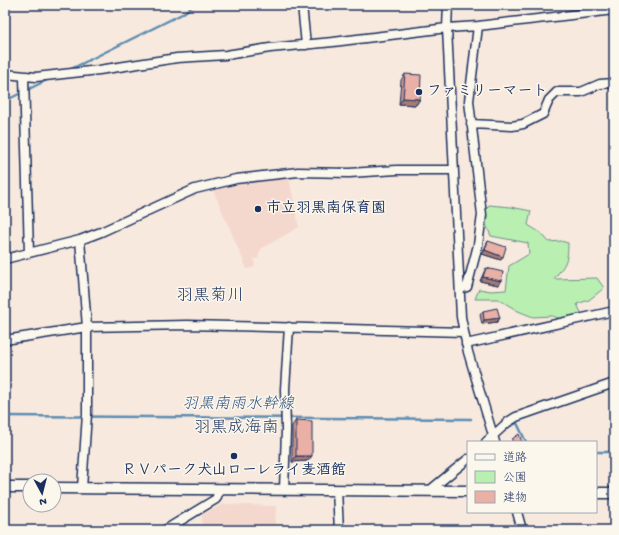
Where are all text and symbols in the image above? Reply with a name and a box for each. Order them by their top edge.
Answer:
place label: ファミリーマート [427,83,548,101]
marker: ファミリーマート [414,87,424,97]
place label: 市立羽黒南保育園 [266,199,386,218]
marker: 市立羽黒南保育園 [253,204,263,214]
district label: 羽黒菊川 [176,286,244,307]
water label: 羽黒南雨水幹線 [182,394,295,415]
district label: 羽黒成海南 [194,418,279,439]
legend [467,441,597,513]
marker: ＲＶパーク犬山ローレライ麦酒館 [229,451,239,461]
text: 道路 [503,451,527,466]
place label: ＲＶパーク犬山ローレライ麦酒館 [122,461,346,480]
text: 公園 [503,471,527,486]
north arrow [22,473,62,513]
text: 建物 [503,491,527,506]
text: N [39,495,47,507]

